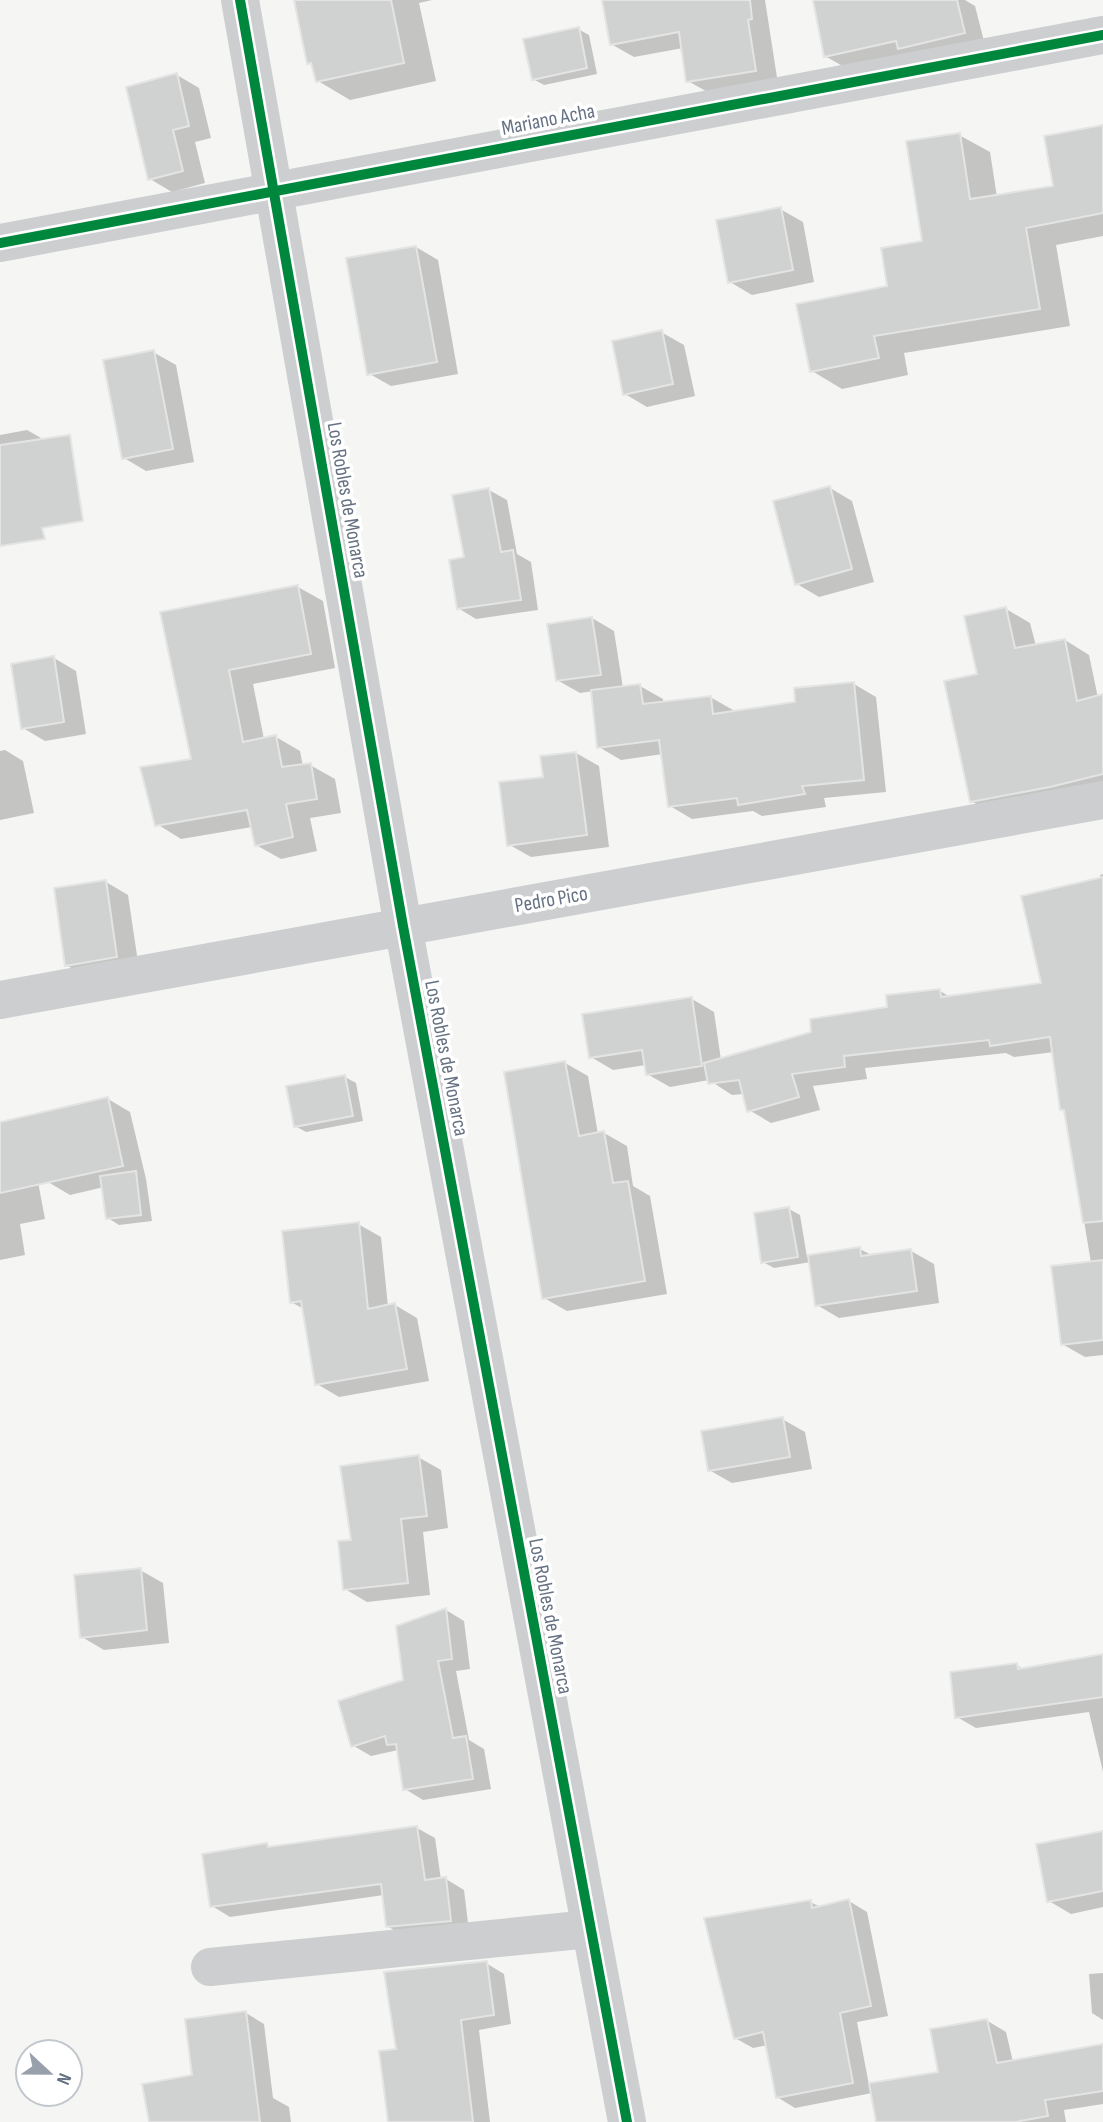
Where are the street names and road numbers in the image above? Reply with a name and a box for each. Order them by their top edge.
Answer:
street label: Mariano Acha [499,98,597,141]
street label: Los Robles de Monarca [321,420,374,580]
street label: Pedro Pico [513,881,590,918]
street label: Los Robles de Monarca [419,978,474,1138]
street label: Los Robles de Monarca [523,1536,578,1696]

